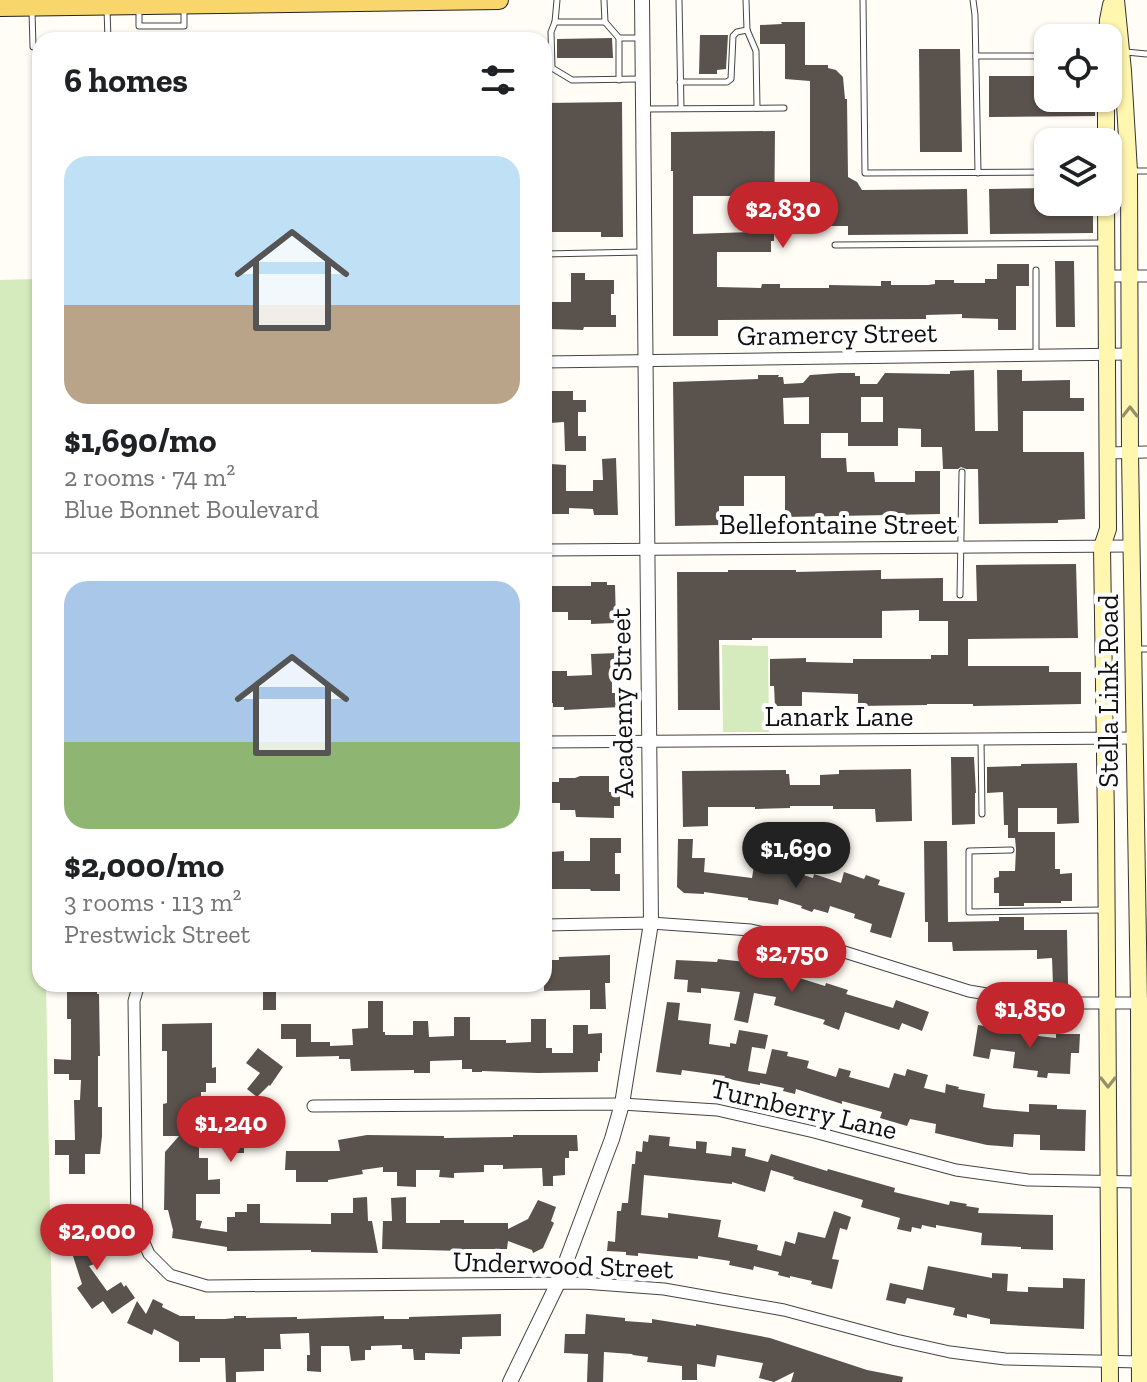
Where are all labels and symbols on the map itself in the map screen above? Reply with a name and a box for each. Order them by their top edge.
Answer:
pin: $2,830 [718,182,848,250]
street label: Gramercy Street [737,316,938,352]
one-way arrow [1121,405,1139,418]
street label: Bellefontaine Street [719,508,958,541]
street label: Stella Link Road [1092,594,1125,788]
street label: Academy Street [604,607,640,798]
street label: Lanark Lane [765,700,913,733]
pin: $1,690 [731,822,861,890]
pin: $2,750 [727,926,857,994]
pin: $1,850 [965,982,1095,1050]
street label: Turnberry Lane [707,1071,901,1147]
one-way arrow [1100,1076,1117,1089]
pin: $1,240 [166,1096,296,1164]
pin: $2,000 [32,1204,162,1272]
street label: Underwood Street [452,1245,675,1285]

